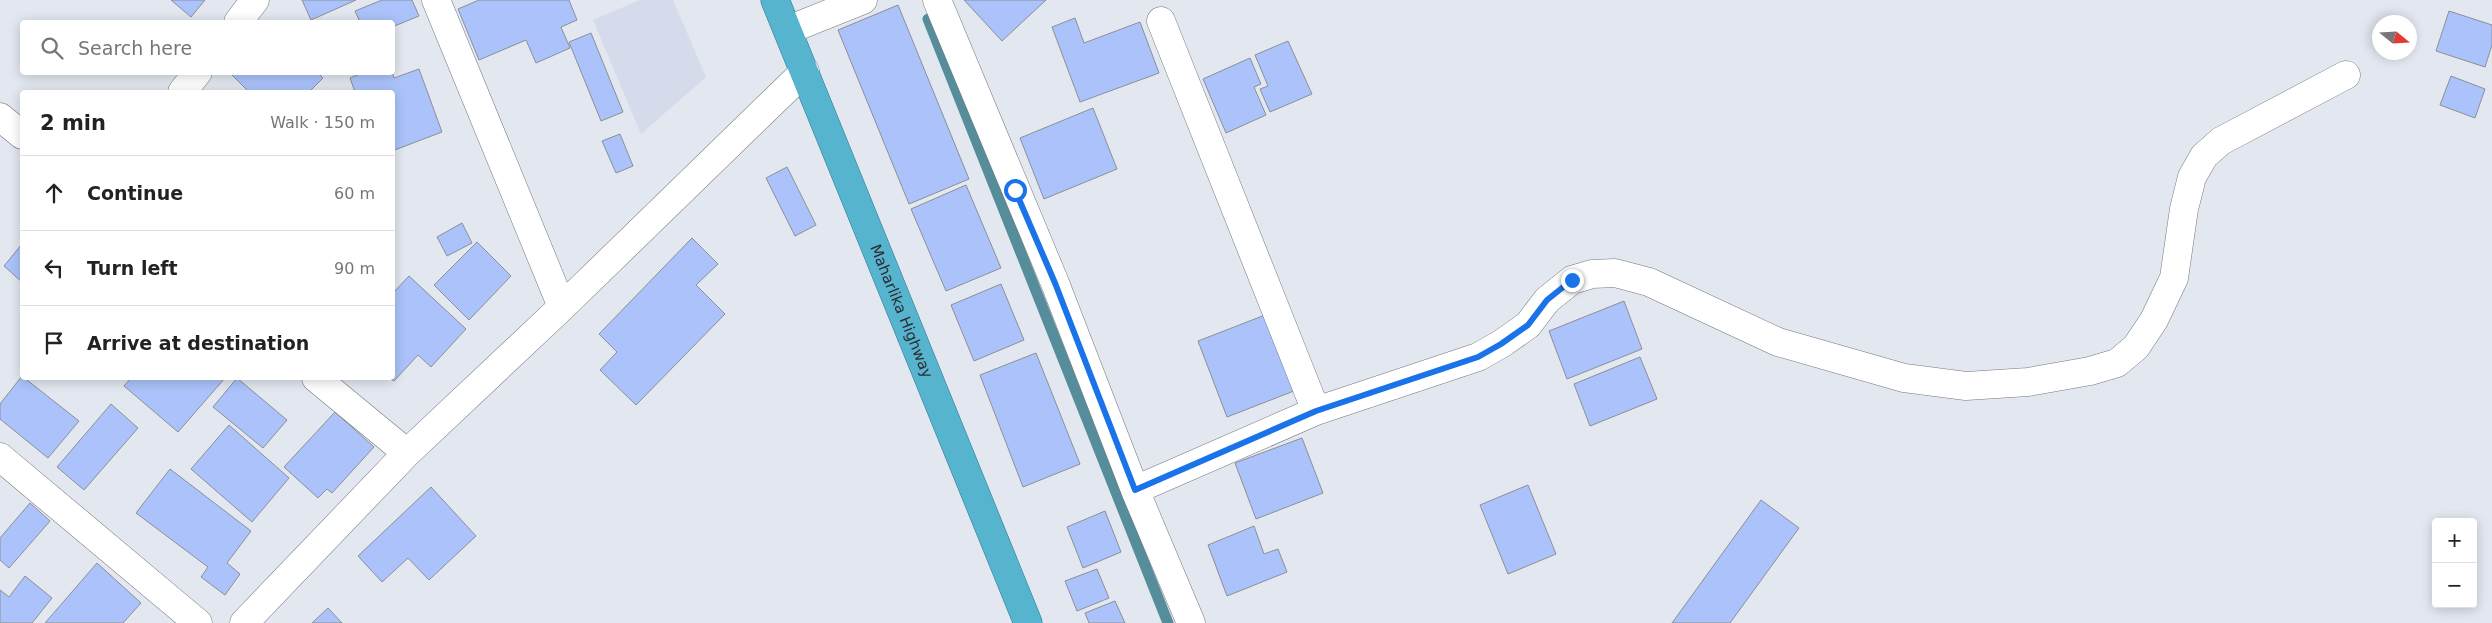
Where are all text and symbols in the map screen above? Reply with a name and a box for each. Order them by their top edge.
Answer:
north arrow [2372,15,2417,60]
search box [20,20,395,75]
icon: search [38,34,66,62]
text: Search here [78,37,192,59]
text: 2 min [40,111,106,135]
text: Walk · 150 m [270,113,375,132]
icon: ahead [40,179,68,207]
route start [1004,179,1027,202]
text: Continue [87,182,183,204]
text: 60 m [334,184,375,203]
street label: Maharlika Highway [866,242,937,381]
icon: left [40,254,68,282]
text: Turn left [87,257,178,279]
text: 90 m [334,259,375,278]
route end [1561,269,1584,292]
icon: arrive [40,329,68,357]
text: Arrive at destination [87,332,309,354]
map controls [2432,518,2477,608]
button: + [2432,518,2477,563]
button: − [2432,563,2477,608]

